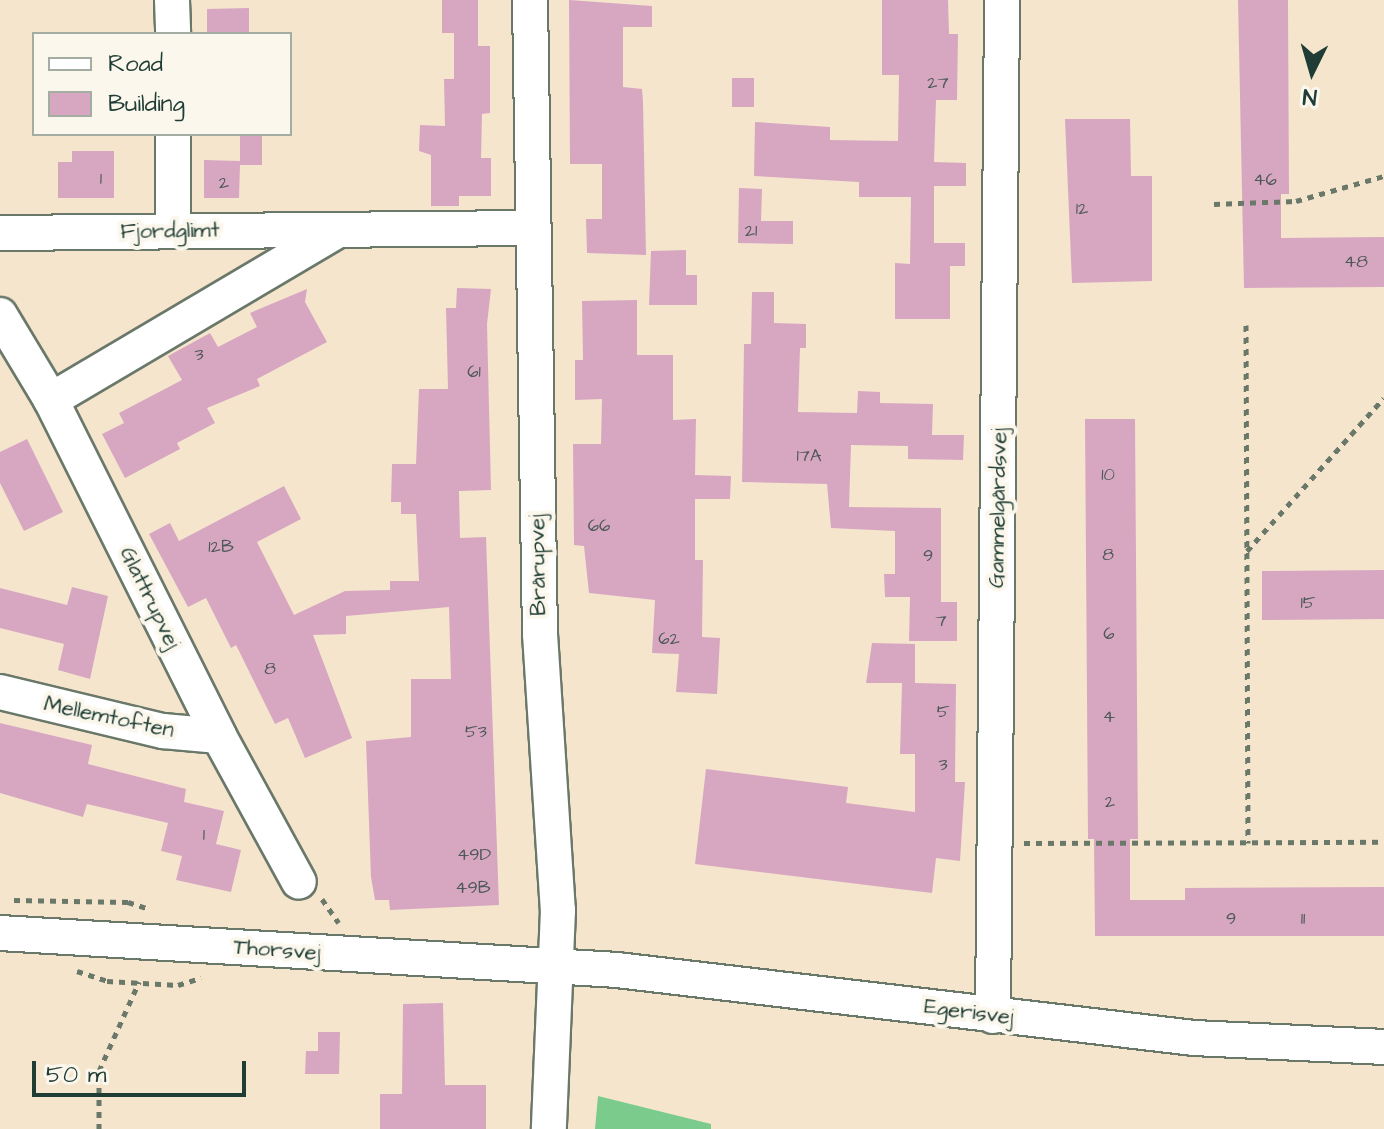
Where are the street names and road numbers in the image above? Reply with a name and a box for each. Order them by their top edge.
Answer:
street label: Fjordglimt [120,217,220,245]
street label: Gammelgårdsvej [983,428,1013,588]
street label: Brårupvej [524,514,552,616]
street label: Glattrupvej [114,543,186,653]
street label: Mellemtoften [42,690,176,744]
street label: Thorsvej [232,934,322,966]
street label: Egerisvej [923,993,1015,1031]

